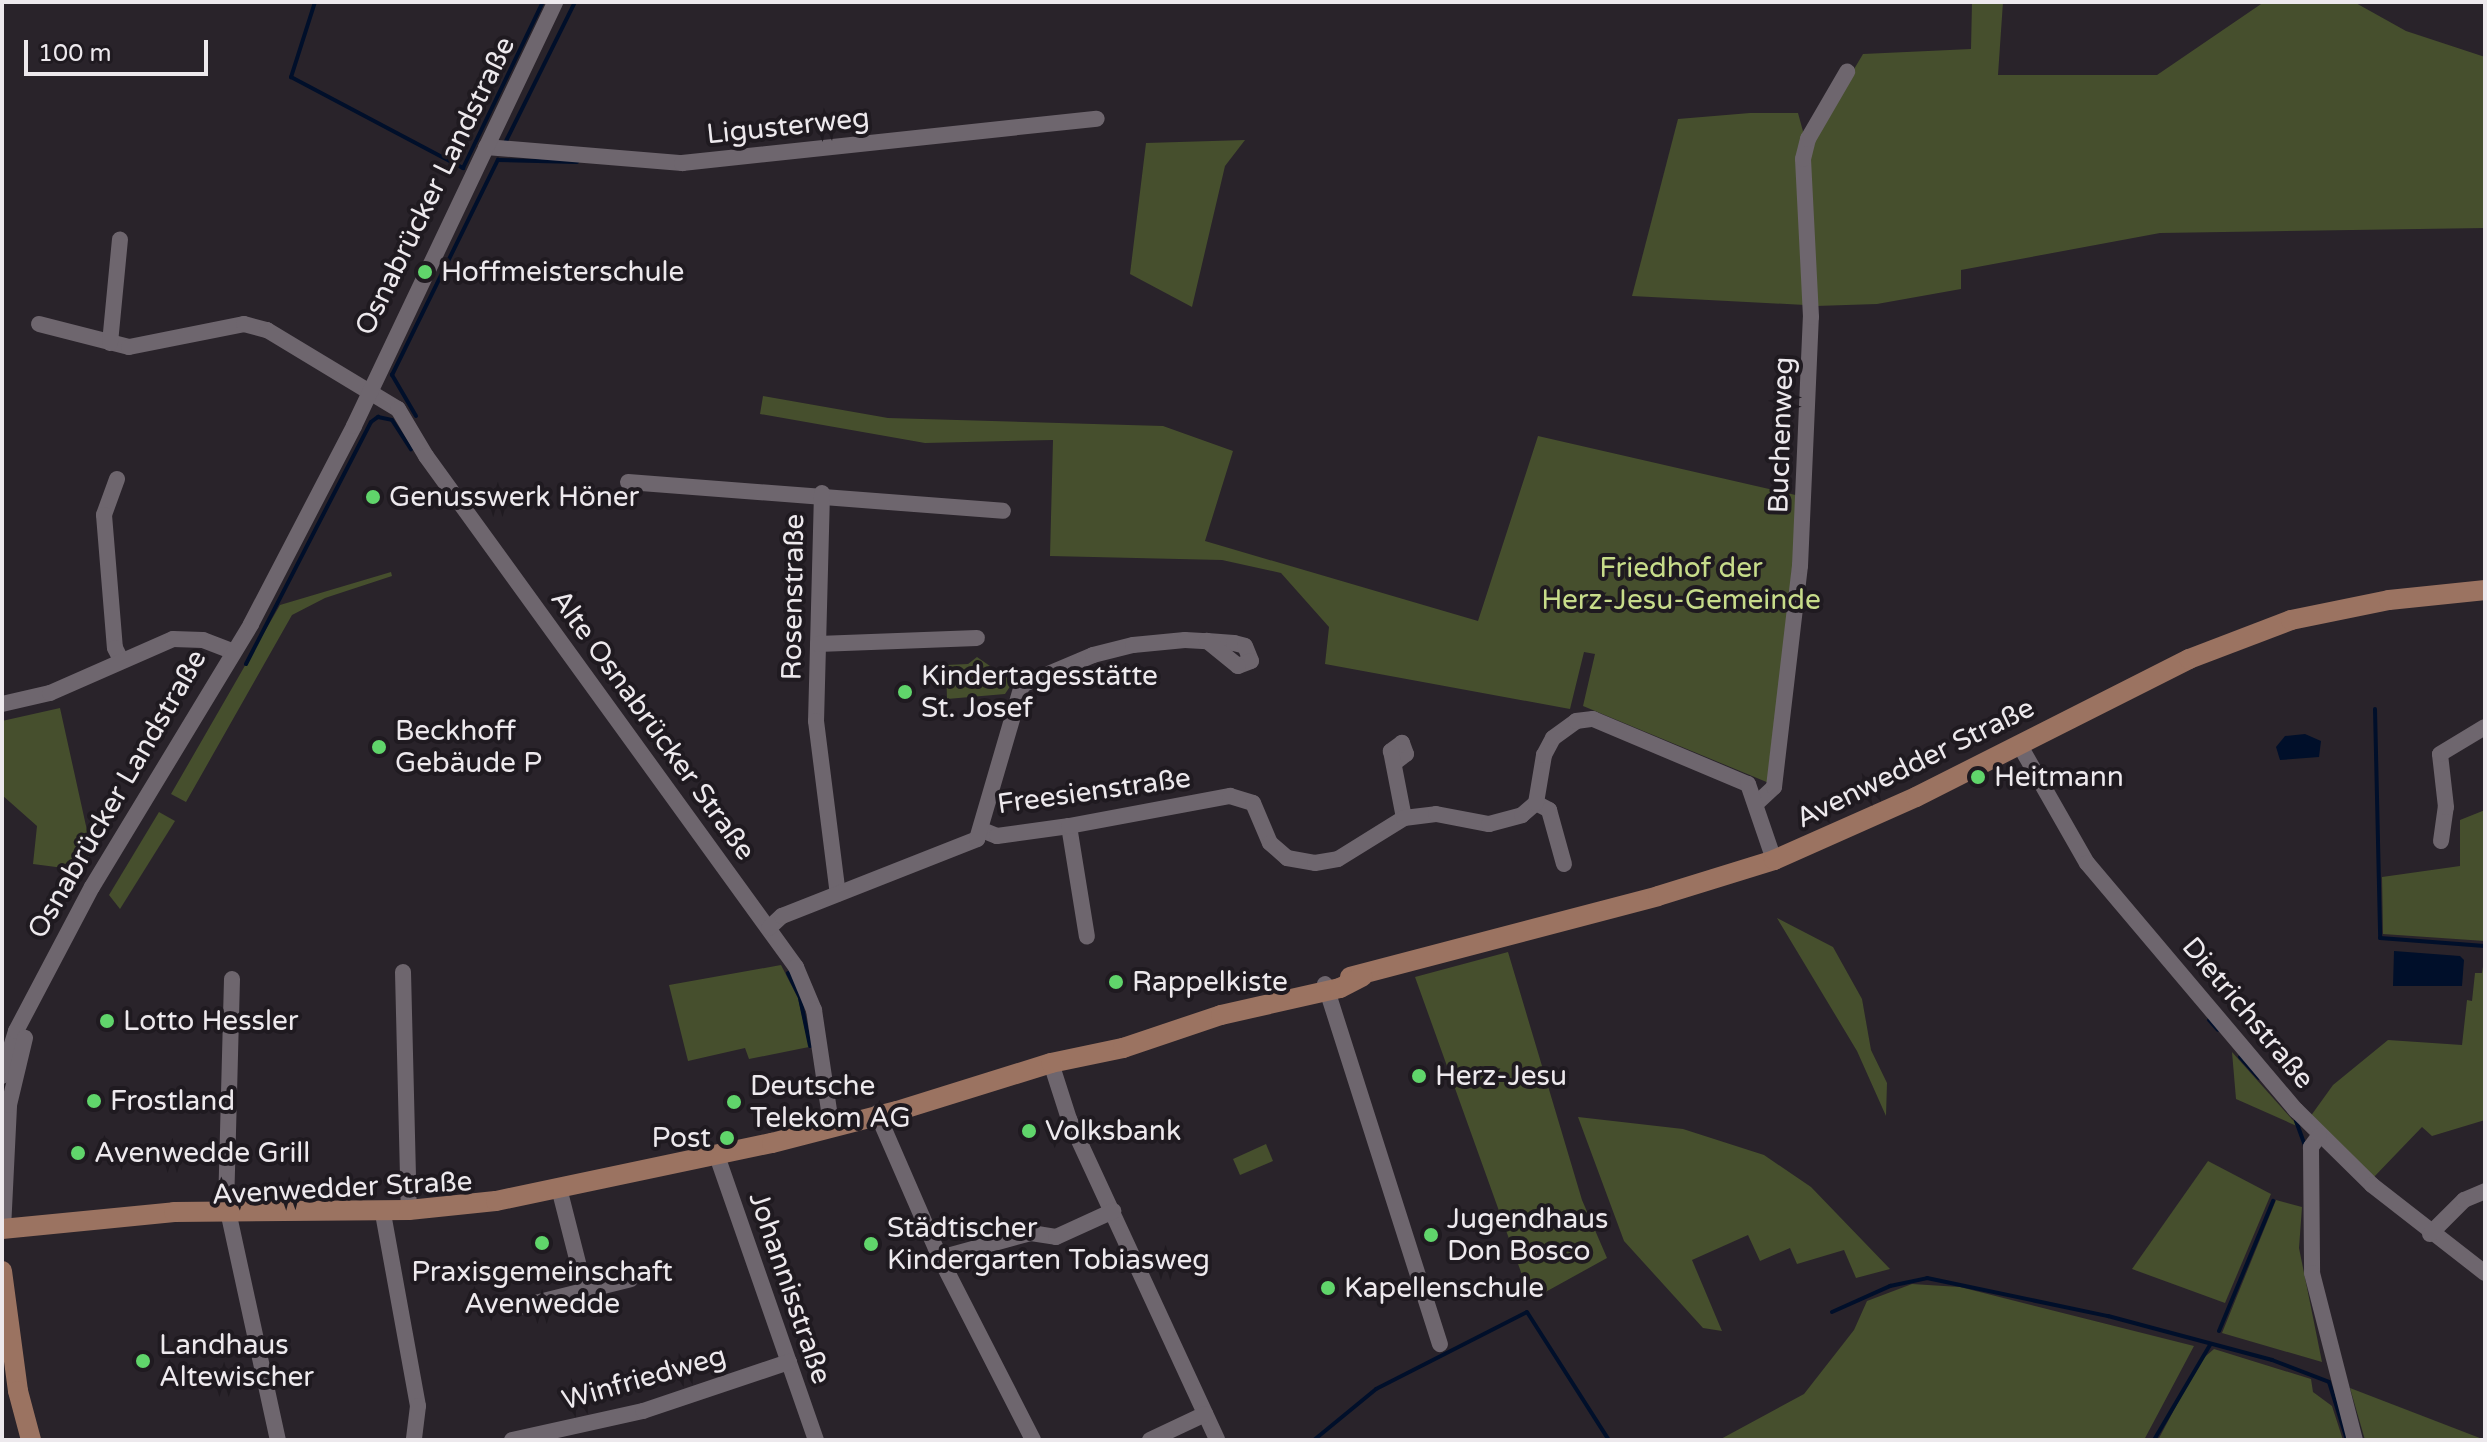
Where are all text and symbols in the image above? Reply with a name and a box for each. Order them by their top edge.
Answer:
scale bar [28,24,212,74]
street label: Osnabrücker Landstraße [348,31,522,341]
text: 100 m [38,39,112,68]
street label: Ligusterweg [705,101,871,151]
place label: Hoffmeisterschule [441,255,684,289]
marker: Hoffmeisterschule [416,263,434,281]
street label: Buchenweg [1761,356,1801,514]
place label: Genusswerk Höner [389,480,639,514]
marker: Genusswerk Höner [364,488,382,506]
street label: Rosenstraße [775,513,811,681]
park label: Friedhof der Herz-Jesu-Gemeinde [1541,551,1821,617]
street label: Alte Osnabrücker Straße [544,583,762,867]
street label: Osnabrücker Landstraße [20,644,214,944]
place label: Kindertagesstätte St. Josef [921,659,1158,725]
marker: Kindertagesstätte St. Josef [896,683,914,701]
street label: Avenwedder Straße [1790,691,2040,835]
place label: Beckhoff Gebäude P [395,714,542,780]
marker: Beckhoff Gebäude P [370,738,388,756]
place label: Heitmann [1994,760,2124,794]
street label: Freesienstraße [995,761,1193,821]
marker: Heitmann [1969,768,1987,786]
street label: Dietrichstraße [2175,930,2321,1096]
place label: Rappelkiste [1132,965,1288,999]
marker: Rappelkiste [1107,973,1125,991]
place label: Lotto Hessler [123,1004,299,1038]
marker: Lotto Hessler [98,1012,116,1030]
place label: Herz-Jesu [1435,1059,1567,1093]
marker: Herz-Jesu [1410,1067,1428,1085]
place label: Deutsche Telekom AG [750,1069,911,1135]
place label: Frostland [110,1084,235,1118]
marker: Frostland [85,1092,103,1110]
marker: Deutsche Telekom AG [725,1093,743,1111]
place label: Volksbank [1045,1114,1181,1148]
place label: Post [652,1121,711,1155]
marker: Volksbank [1020,1122,1038,1140]
marker: Post [718,1129,736,1147]
place label: Avenwedde Grill [94,1136,310,1170]
marker: Avenwedde Grill [69,1144,87,1162]
street label: Avenwedder Straße [211,1164,473,1212]
street label: Johannisstraße [741,1188,839,1388]
place label: Jugendhaus Don Bosco [1447,1202,1609,1268]
place label: Städtischer Kindergarten Tobiasweg [887,1211,1210,1277]
marker: Jugendhaus Don Bosco [1422,1226,1440,1244]
marker: Praxisgemeinschaft Avenwedde [533,1234,551,1252]
marker: Städtischer Kindergarten Tobiasweg [862,1235,880,1253]
place label: Praxisgemeinschaft Avenwedde [411,1255,673,1321]
place label: Kapellenschule [1344,1271,1544,1305]
marker: Kapellenschule [1319,1279,1337,1297]
place label: Landhaus Altewischer [159,1328,314,1394]
street label: Winfriedweg [558,1339,730,1417]
marker: Landhaus Altewischer [134,1352,152,1370]

